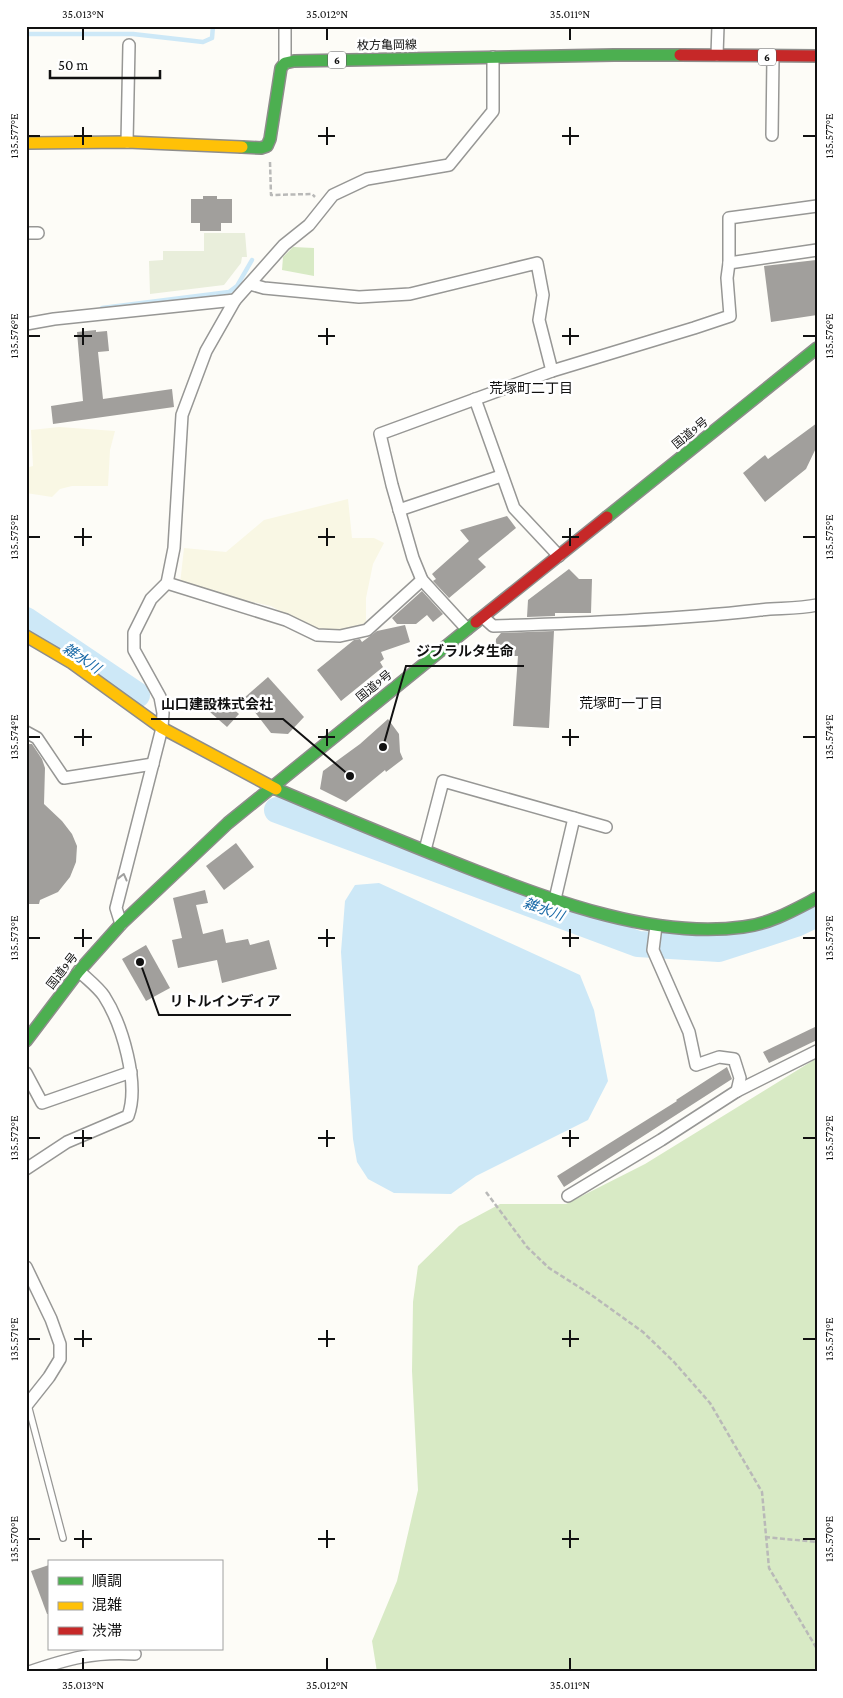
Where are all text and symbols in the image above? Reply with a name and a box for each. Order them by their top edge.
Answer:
text: 35.013°N [62,7,104,21]
text: 35.012°N [306,7,348,21]
text: 35.011°N [550,7,590,21]
street label: 枚方亀岡線 [357,37,417,53]
scale bar [50,48,160,80]
road number: 6 [758,48,776,66]
road number: 6 [328,52,346,68]
text: 50 m [58,57,88,73]
text: 135.577°E [7,113,21,159]
text: 135.577°E [822,113,836,159]
text: 135.576°E [7,313,21,359]
text: 135.576°E [822,313,836,359]
district label: 荒塚町二丁目 [489,380,573,396]
street label: 国道9号 [669,414,711,452]
text: 135.575°E [7,514,21,560]
text: 135.575°E [822,514,836,560]
callout: ジブラルタ生命 [406,637,524,666]
water label: 雑水川 [60,640,106,677]
text: ジブラルタ生命 [416,643,514,659]
street label: 国道9号 [353,667,395,705]
callout: 山口建設株式会社 [151,690,283,719]
district label: 荒塚町一丁目 [579,695,663,711]
text: 山口建設株式会社 [161,696,273,712]
text: 135.574°E [7,714,21,760]
text: 135.574°E [822,714,836,760]
one-way arrow [117,872,128,881]
water label: 雑水川 [522,894,568,924]
text: 135.573°E [7,915,21,961]
text: 135.573°E [822,915,836,961]
street label: 国道9号 [44,950,80,992]
callout: リトルインディア [159,986,291,1015]
text: リトルインディア [169,993,281,1009]
text: 135.572°E [7,1115,21,1161]
text: 135.572°E [822,1115,836,1161]
text: 135.571°E [7,1317,21,1361]
text: 135.571°E [822,1317,836,1361]
text: 135.570°E [7,1515,21,1562]
text: 135.570°E [822,1515,836,1562]
legend [48,1560,222,1650]
text: 順調 [92,1573,122,1589]
text: 混雑 [92,1597,122,1613]
text: 渋滞 [92,1623,122,1639]
text: 35.013°N [62,1678,104,1692]
text: 35.012°N [306,1678,348,1692]
text: 35.011°N [550,1678,590,1692]

